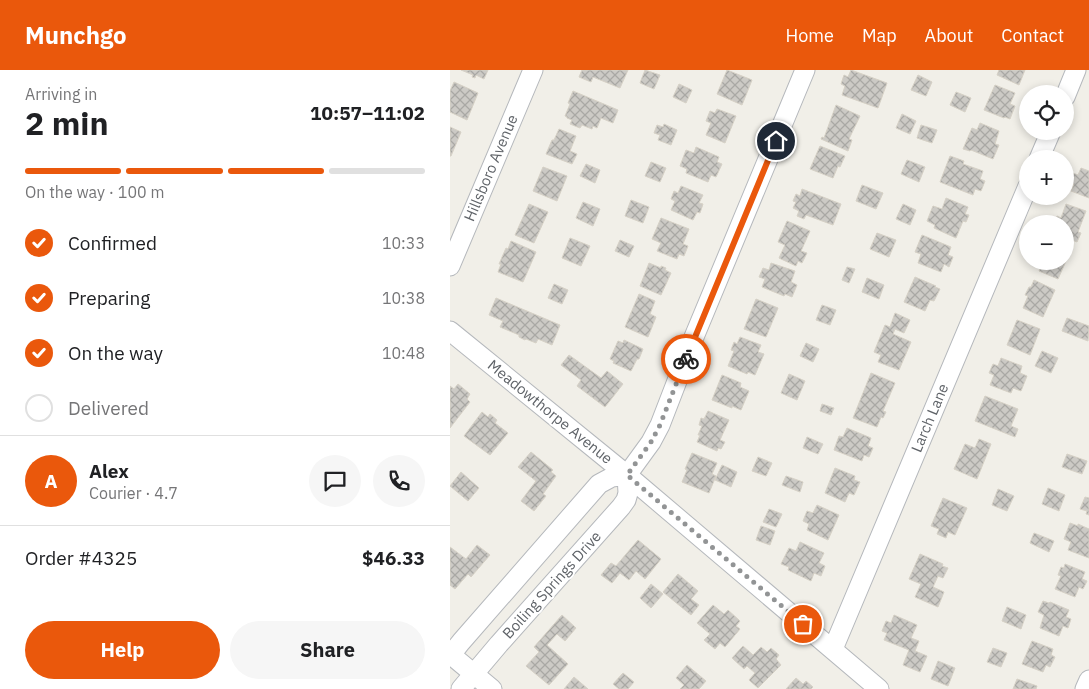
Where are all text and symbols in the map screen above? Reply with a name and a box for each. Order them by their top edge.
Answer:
text: Munchgo [25,19,127,51]
text: Home [786,24,834,47]
text: Map [862,24,897,47]
text: About [925,24,973,47]
text: Contact [1001,24,1064,47]
text: Arriving in [25,84,97,104]
map controls [1019,85,1074,270]
button: locate [1019,85,1074,140]
text: 10:57–11:02 [310,101,425,125]
text: 2 min [25,102,109,144]
street label: Hillsboro Avenue [459,111,522,224]
pin [755,120,797,162]
icon: home [762,127,790,155]
button: + [1019,150,1074,205]
text: On the way · 100 m [25,182,164,202]
button: − [1019,215,1074,270]
icon: check [25,229,53,257]
text: Confirmed [68,231,157,255]
text: 10:33 [382,233,425,253]
icon: check [25,284,53,312]
text: Preparing [68,286,150,310]
text: 10:38 [382,288,425,308]
courier [661,334,711,384]
icon: check [25,339,53,367]
text: On the way [68,341,163,365]
text: 10:48 [382,343,425,363]
icon: bike [672,345,700,373]
street label: Meadowthorpe Avenue [484,355,617,468]
street label: Larch Lane [907,381,953,455]
text: Delivered [68,396,149,420]
button: chat [309,455,361,507]
button: phone [373,455,425,507]
text: Alex [89,459,129,483]
text: A [44,469,58,493]
text: Courier · 4.7 [89,483,178,503]
street label: Boiling Springs Drive [498,527,605,642]
text: Order #4325 [25,546,137,570]
text: $46.33 [362,546,425,570]
pin [782,603,824,645]
icon: bag [789,610,817,638]
button: Help [25,621,220,679]
button: Share [230,621,425,679]

